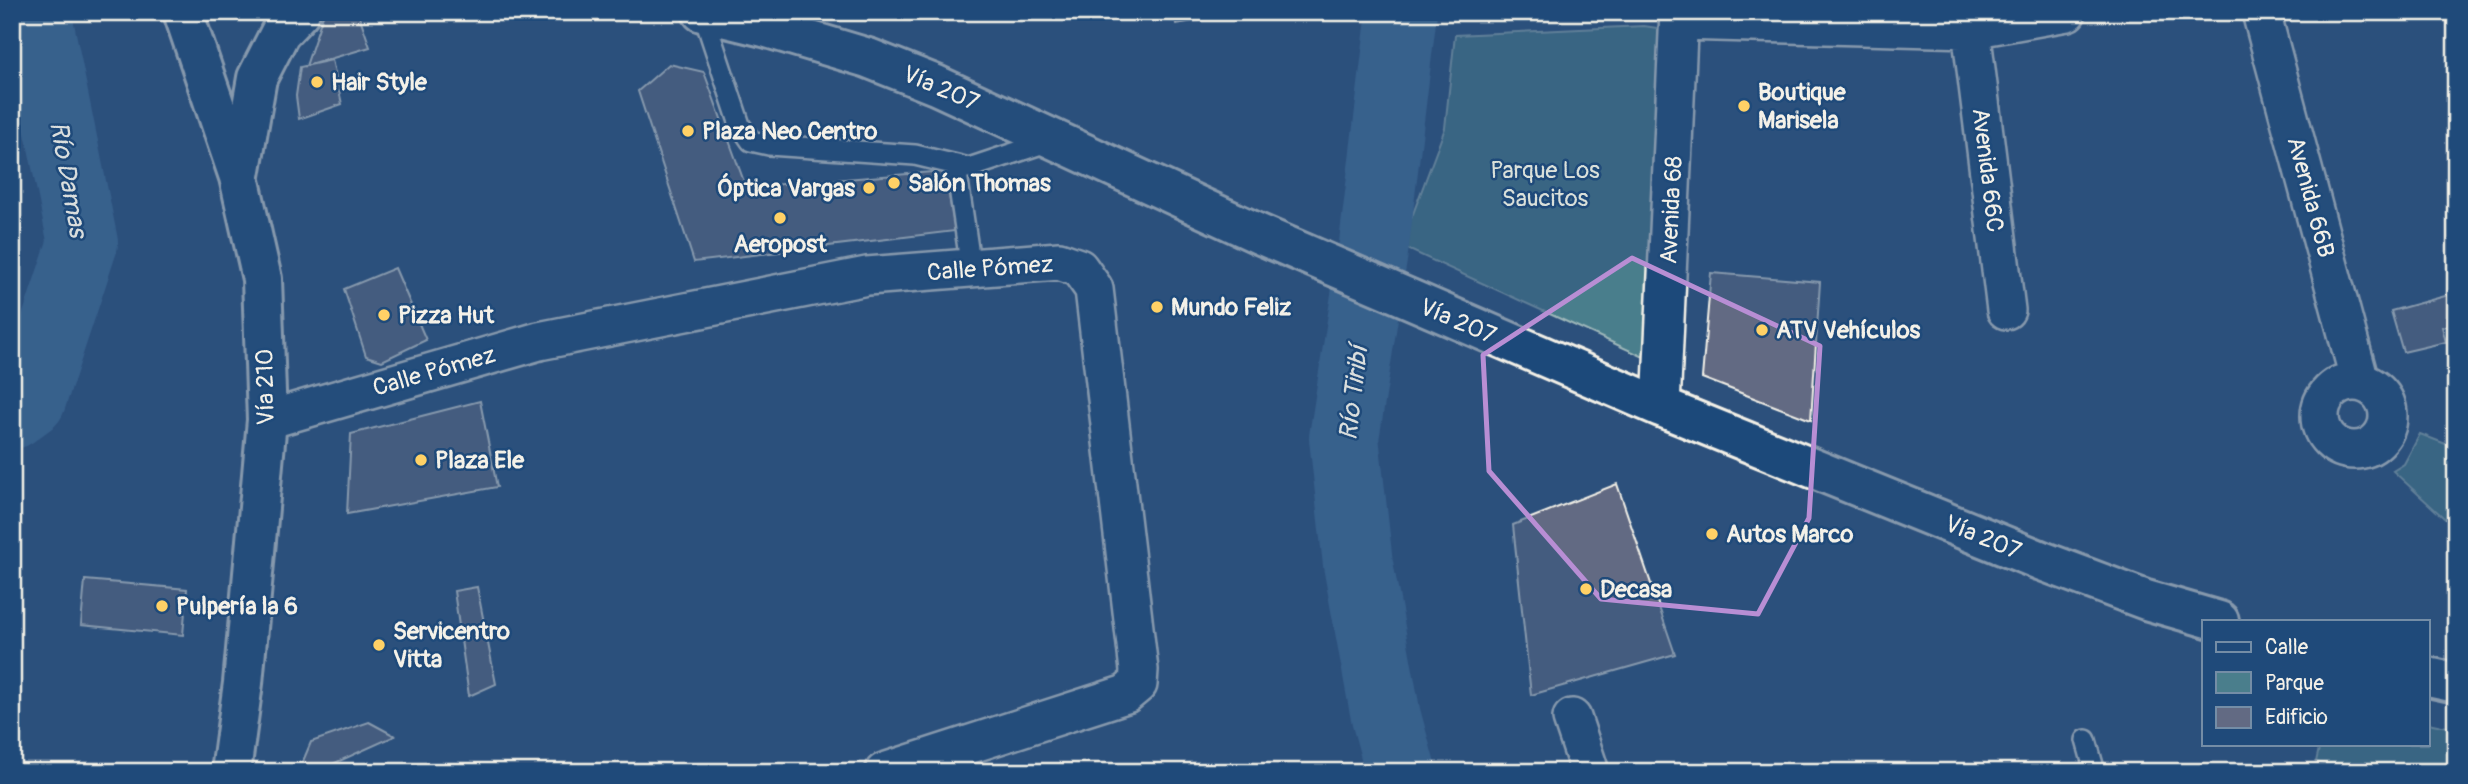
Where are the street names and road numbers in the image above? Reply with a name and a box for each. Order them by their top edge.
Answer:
street label: Vía 207 [898,59,984,118]
street label: Avenida 66C [1965,106,2010,234]
street label: Avenida 66B [2280,134,2341,261]
street label: Avenida 68 [1654,155,1689,265]
street label: Calle Pómez [926,250,1054,287]
street label: Vía 207 [1415,292,1501,351]
street label: Calle Pómez [369,340,499,403]
street label: Vía 210 [250,348,281,426]
street label: Vía 207 [1940,509,2026,566]

